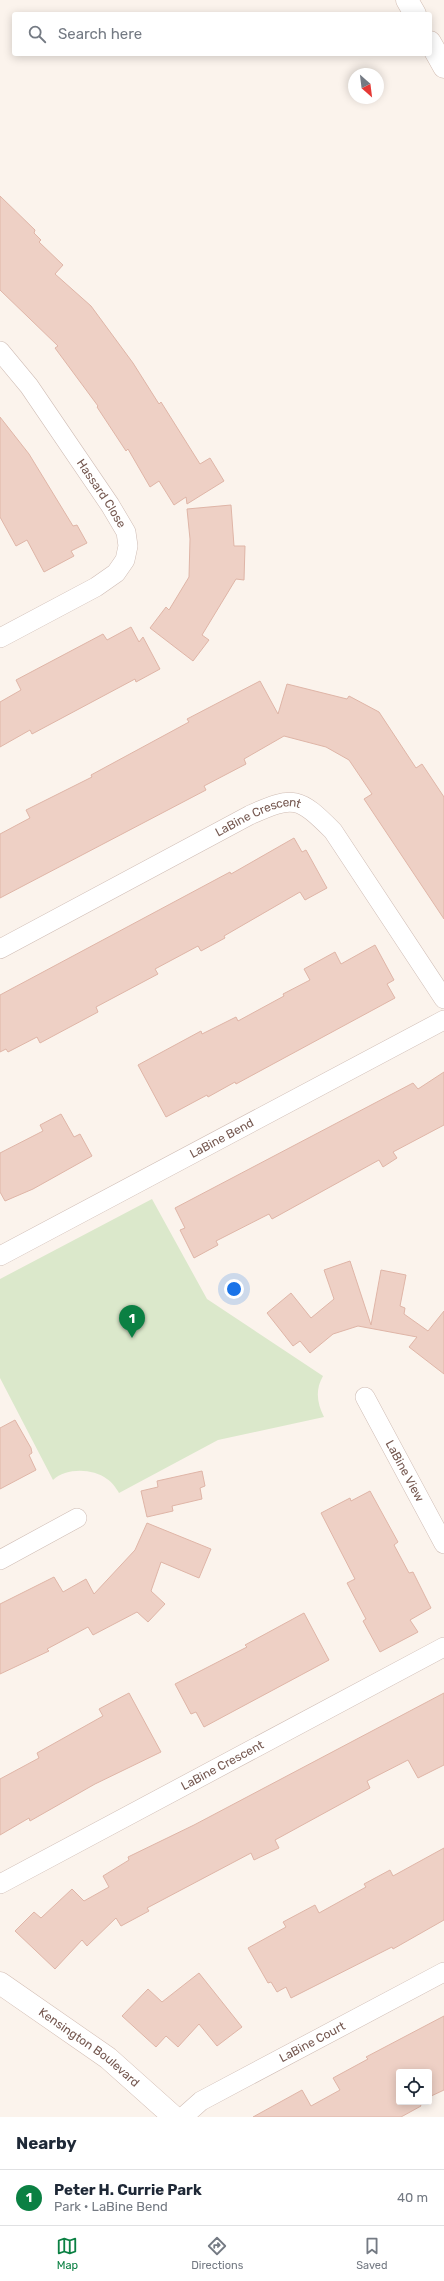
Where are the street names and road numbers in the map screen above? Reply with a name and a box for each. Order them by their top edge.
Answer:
street label: Hassard Close [74,456,129,531]
street label: LaBine Crescent [213,795,303,839]
street label: LaBine Bend [187,1115,256,1161]
street label: LaBine View [383,1438,427,1505]
street label: LaBine Crescent [178,1737,266,1793]
street label: Kensington Boulevard [36,2005,142,2090]
street label: LaBine Court [277,2019,348,2065]

